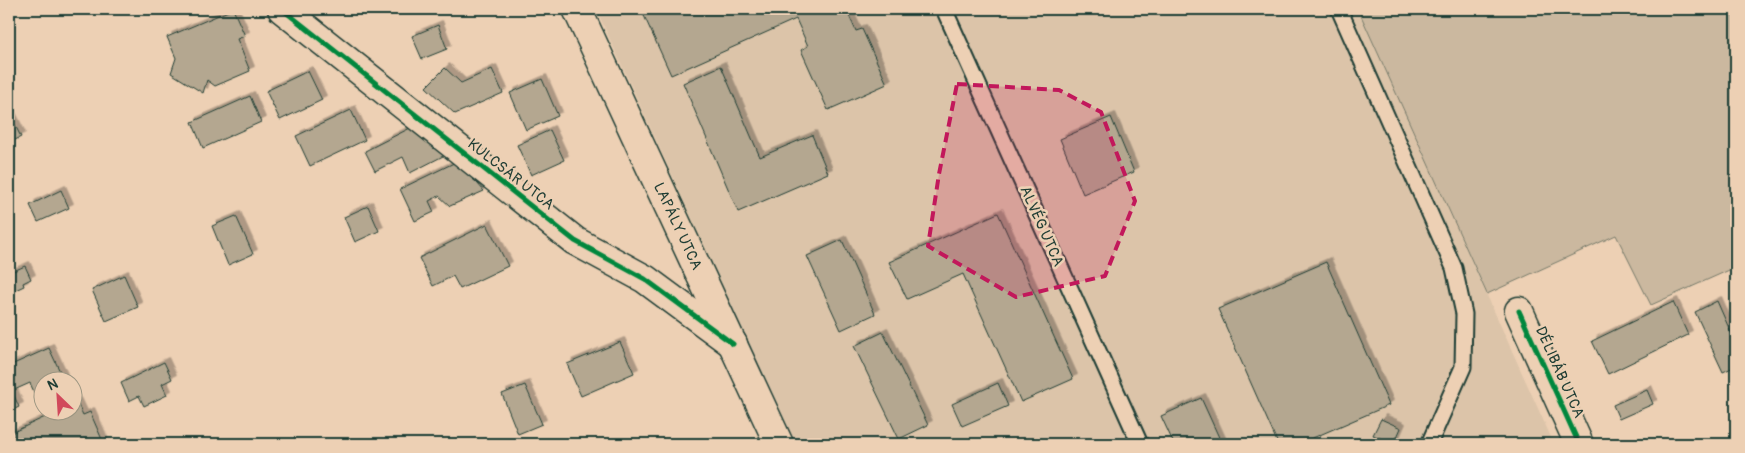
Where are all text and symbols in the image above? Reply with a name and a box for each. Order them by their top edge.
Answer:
street label: KULCSÁR UTCA [464,135,558,214]
street label: LAPÁLY UTCA [649,179,706,273]
street label: ALVÉG UTCA [1015,183,1068,270]
street label: DÉLIBÁB UTCA [1531,324,1588,421]
north arrow [32,370,82,420]
text: N [45,375,61,394]

